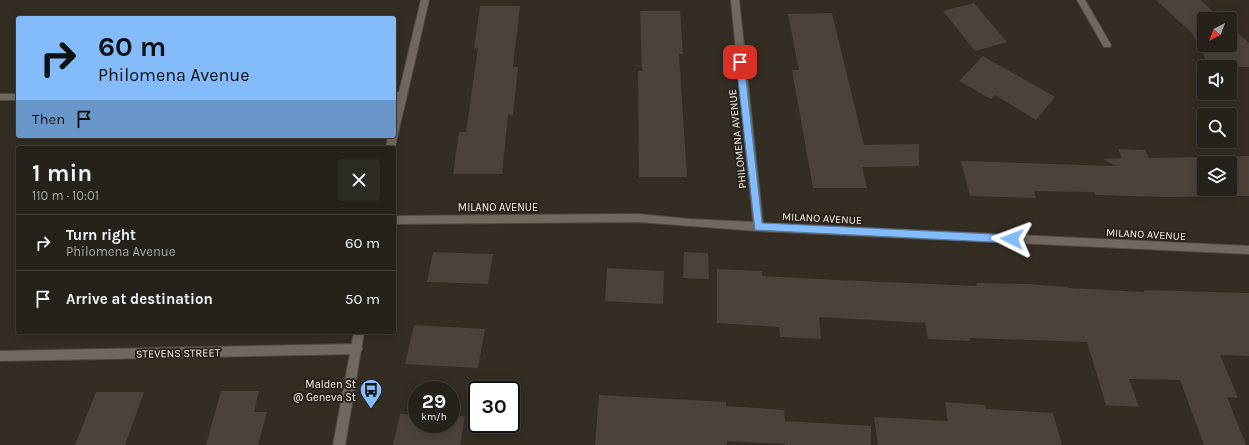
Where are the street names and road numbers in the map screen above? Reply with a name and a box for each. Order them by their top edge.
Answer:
street label: PHILOMENA AVENUE [726,89,749,189]
street label: MILANO AVENUE [458,201,538,214]
street label: MILANO AVENUE [782,210,862,227]
street label: MILANO AVENUE [1106,226,1186,243]
street label: STEVENS STREET [136,346,221,361]

